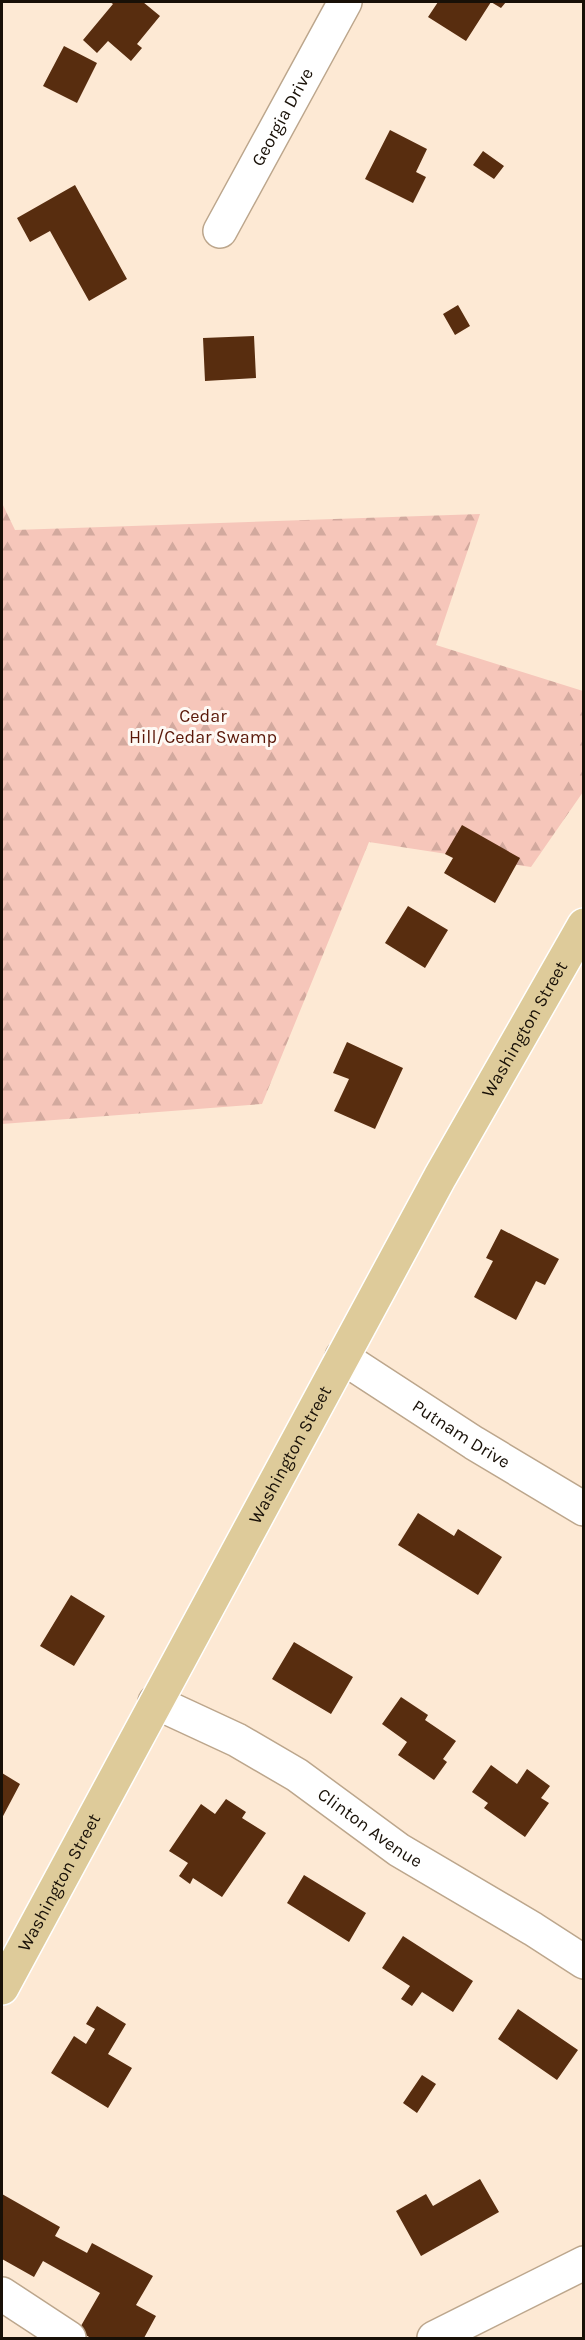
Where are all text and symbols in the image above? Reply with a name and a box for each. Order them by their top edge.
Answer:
street label: Georgia Drive [247,64,318,170]
park label: Cedar Hill/Cedar Swamp [129,705,277,748]
street label: Washington Street [477,957,572,1101]
street label: Washington Street [244,1382,336,1528]
street label: Putnam Drive [408,1395,514,1473]
street label: Clinton Avenue [313,1783,426,1872]
street label: Washington Street [13,1809,105,1955]

